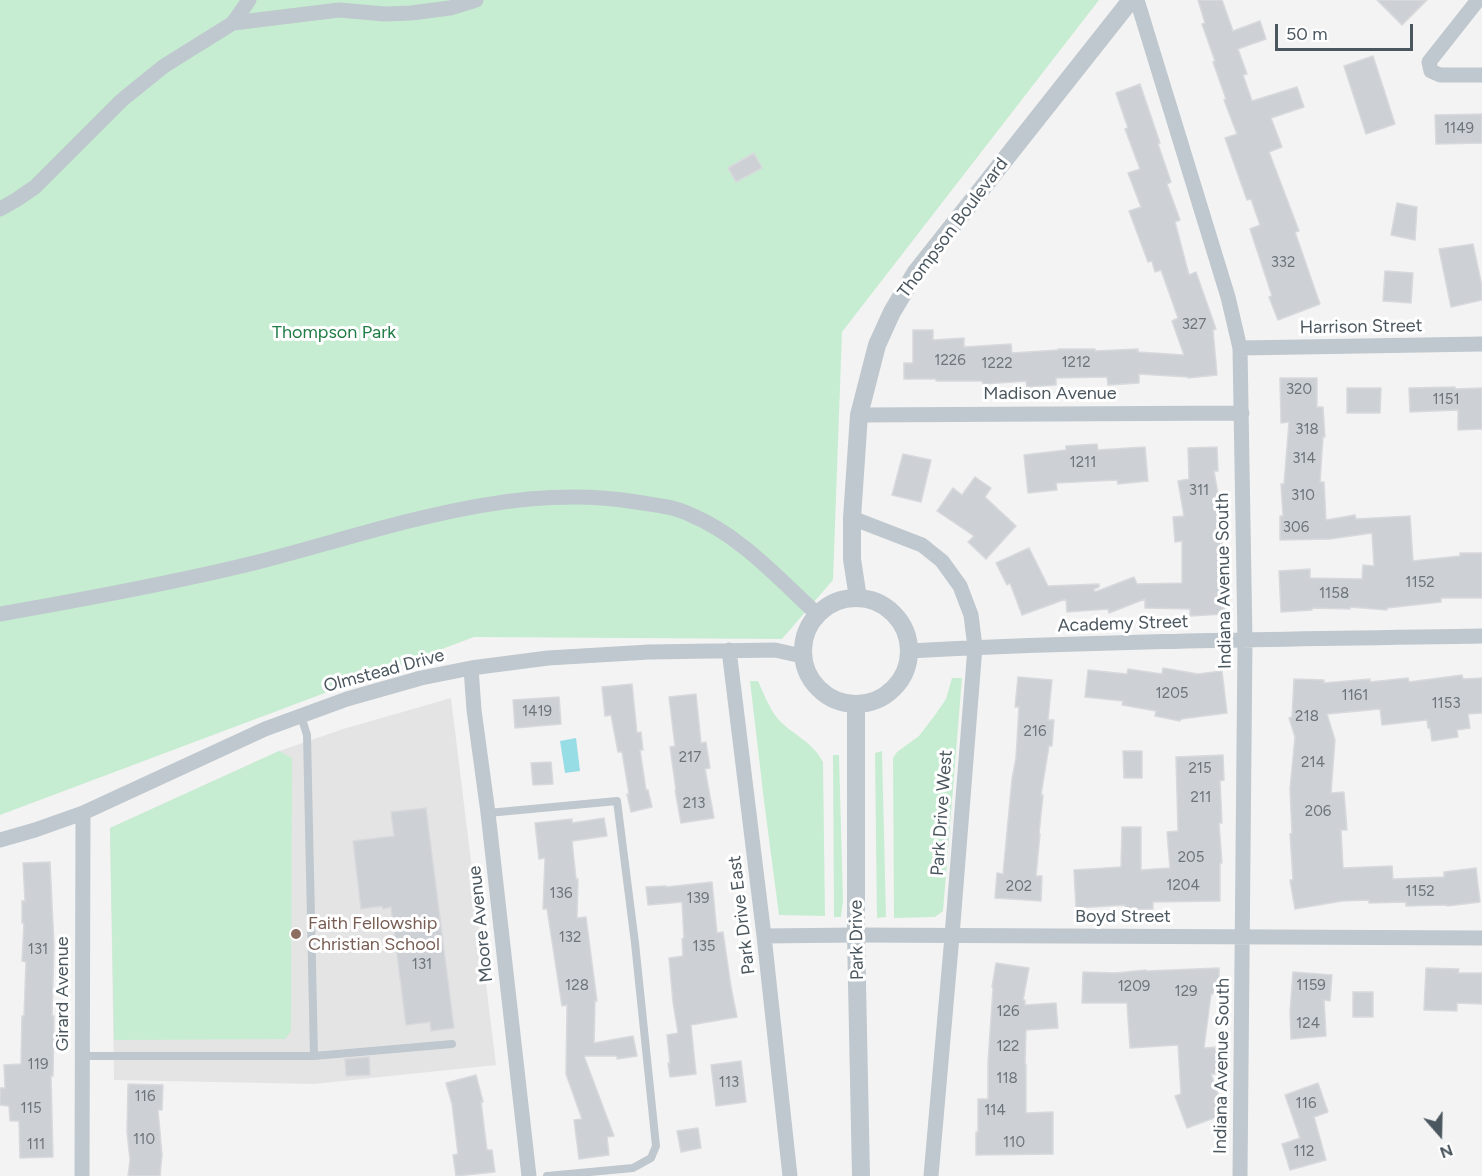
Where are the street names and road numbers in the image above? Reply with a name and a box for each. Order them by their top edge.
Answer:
street label: Thompson Boulevard [893,154,1013,302]
street label: Harrison Street [1299,315,1423,339]
street label: Madison Avenue [983,383,1117,405]
street label: Indiana Avenue South [1212,493,1236,669]
street label: Academy Street [1057,611,1189,637]
street label: Olmstead Drive [321,645,447,697]
street label: Park Drive West [927,749,957,877]
street label: Park Drive East [724,854,760,976]
street label: Moore Avenue [464,865,498,983]
street label: Park Drive [846,900,868,980]
street label: Boyd Street [1075,906,1171,928]
street label: Girard Avenue [52,936,74,1052]
street label: Indiana Avenue South [1210,978,1234,1154]

